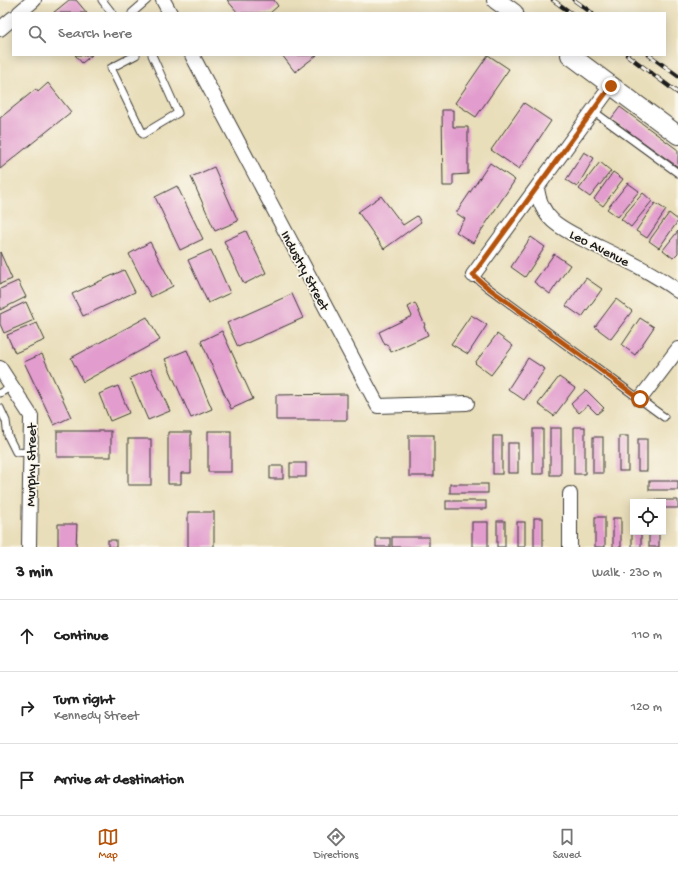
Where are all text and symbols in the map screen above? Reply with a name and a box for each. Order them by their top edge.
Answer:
search box [12,12,666,56]
icon: search [26,23,48,45]
text: Search here [58,25,132,43]
route end [602,77,620,95]
street label: Leo Avenue [566,227,632,272]
street label: Industry Street [276,228,333,315]
route start [631,390,649,408]
street label: Murphy Street [23,422,42,507]
map controls [630,499,666,535]
button: locate [630,499,666,535]
text: 3 min [16,563,53,583]
text: Walk · 230 m [592,566,662,581]
icon: ahead [16,625,38,647]
text: Continue [54,627,108,645]
text: 110 m [632,628,662,643]
text: Turn right [54,691,114,709]
icon: right [16,697,38,719]
text: 120 m [631,700,662,715]
text: Kennedy Street [54,709,139,724]
icon: arrive [16,769,38,791]
text: Arrive at destination [54,771,184,789]
tab: Map [97,826,119,862]
tab: Directions [314,826,358,862]
tab: Saved [553,826,581,862]

